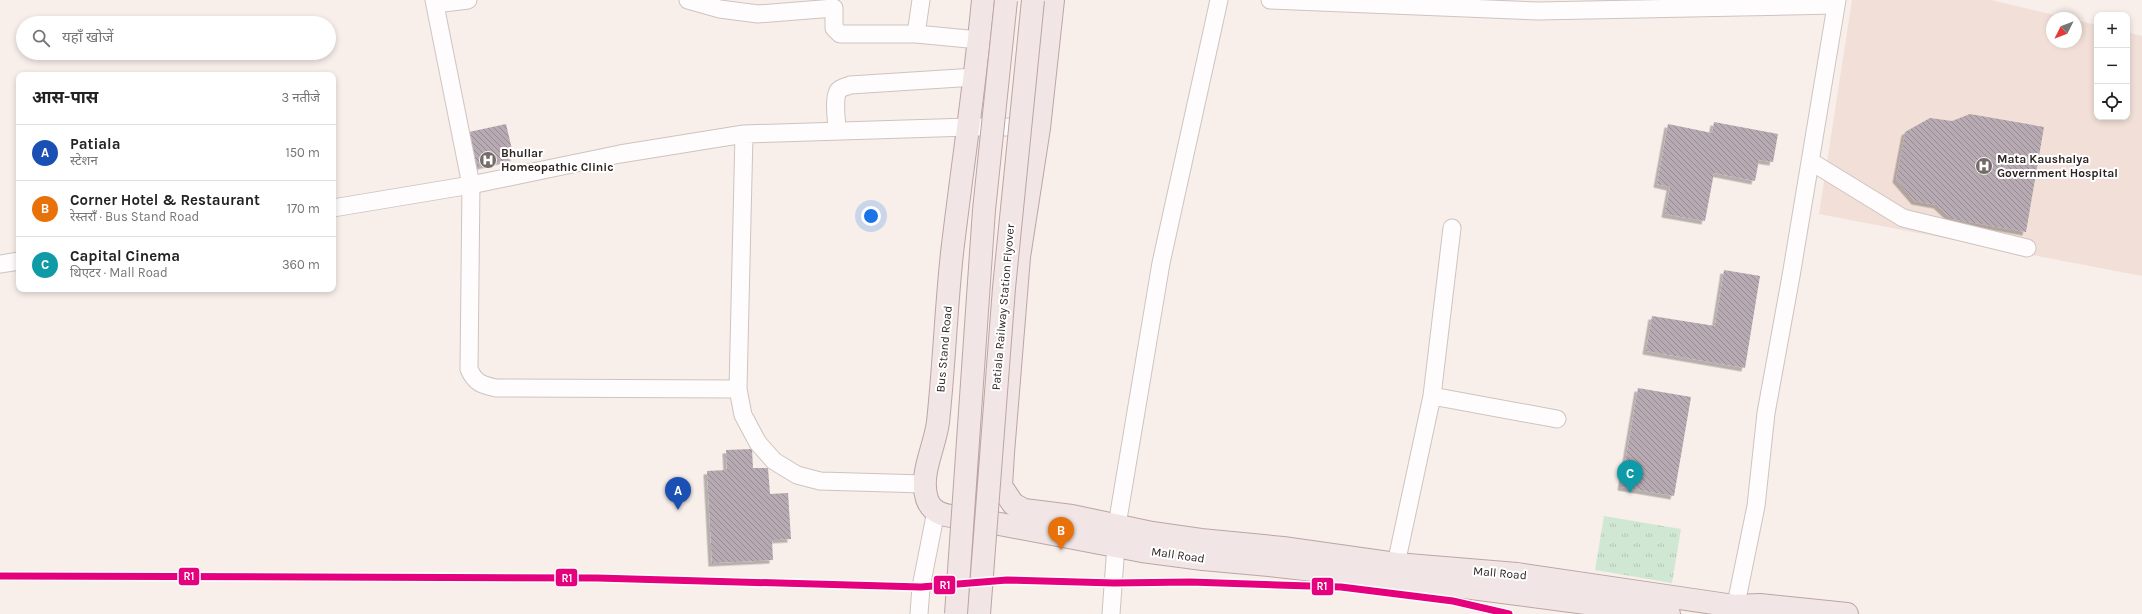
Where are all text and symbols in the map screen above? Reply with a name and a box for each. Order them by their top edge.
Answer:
north arrow [2046,12,2082,48]
map controls [2094,12,2130,120]
button: + [2094,12,2130,48]
search box [16,16,336,60]
icon: search [30,27,52,49]
text: यहाँ खोजें [62,28,113,46]
button: − [2094,48,2130,84]
button: locate [2094,84,2130,120]
text: आस-पास [32,87,98,107]
text: 3 नतीजे [282,90,320,105]
text: Patiala [70,135,120,153]
text: A [41,145,49,160]
text: 150 m [285,145,320,160]
place label: Bhullar Homeopathic Clinic [501,146,614,174]
hospital icon: Bhullar Homeopathic Clinic [478,150,498,170]
place label: Mata Kaushalya Government Hospital [1997,152,2118,180]
text: स्टेशन [70,153,98,168]
hospital icon: Mata Kaushalya Government Hospital [1974,156,1994,176]
text: Corner Hotel & Restaurant [70,191,260,209]
text: B [41,201,49,216]
text: 170 m [287,201,320,216]
your location [861,206,881,226]
text: रेस्तराँ · Bus Stand Road [70,209,199,224]
street label: Patiala Railway Station Flyover [989,223,1017,391]
text: Capital Cinema [70,247,180,265]
text: C [41,257,49,272]
text: 360 m [282,257,320,272]
text: थिएटर · Mall Road [70,265,168,280]
street label: Bus Stand Road [933,305,955,393]
pin: C [1617,460,1643,493]
pin: A [665,477,691,510]
pin: B [1048,517,1074,550]
street label: Mall Road [1150,544,1206,566]
street label: Mall Road [1473,564,1527,582]
line badge: R1 [178,567,200,586]
line badge: R1 [555,568,578,587]
text: R1 [183,570,195,583]
text: R1 [561,572,573,585]
line badge: R1 [933,575,956,595]
line badge: R1 [1311,577,1334,596]
text: R1 [939,579,951,592]
text: R1 [1316,580,1328,593]

